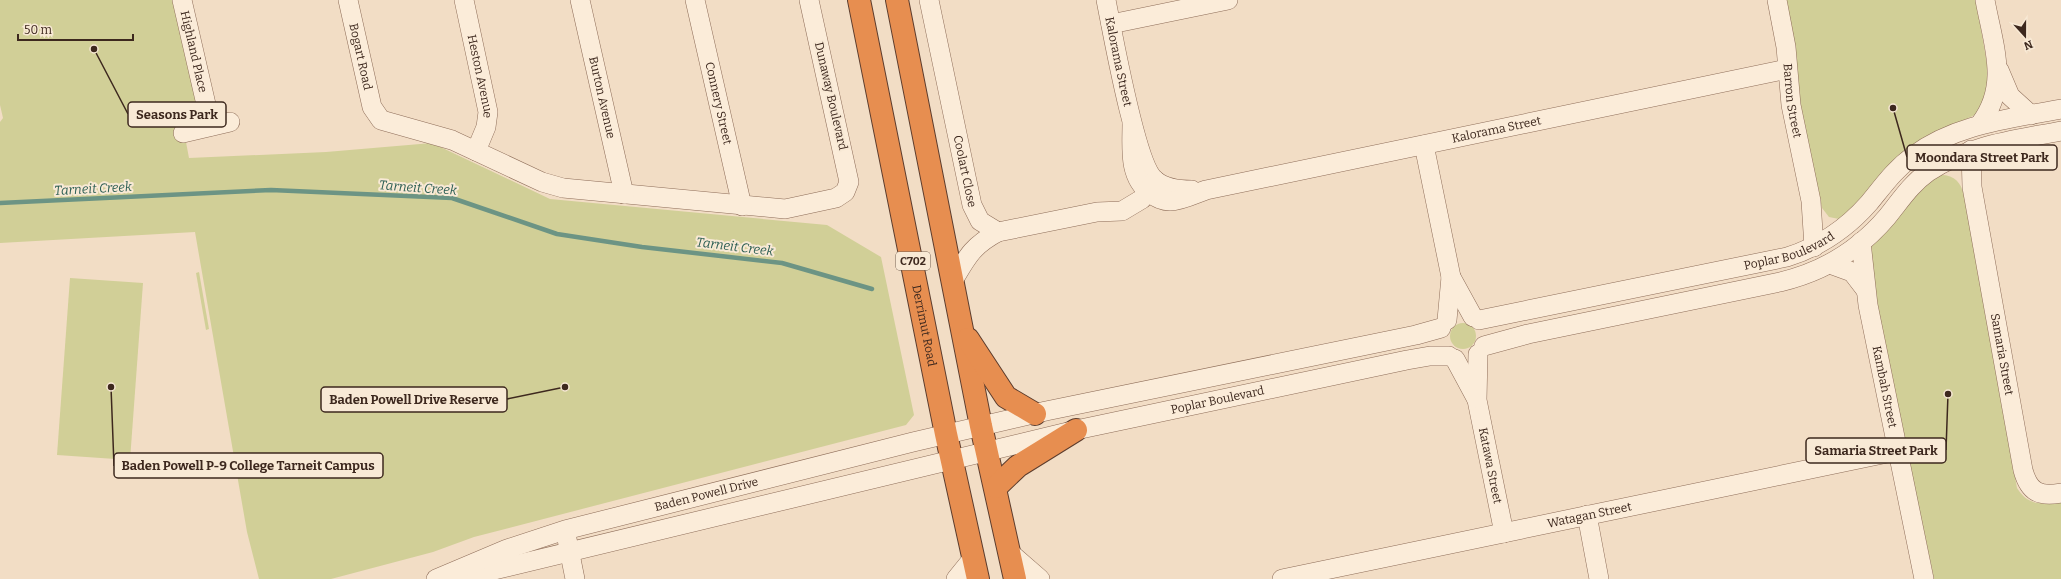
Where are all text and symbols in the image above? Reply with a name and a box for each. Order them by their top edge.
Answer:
street label: Highland Place [178,9,210,94]
scale bar [18,16,133,42]
street label: Kalorama Street [1102,16,1135,109]
north arrow [2005,16,2045,56]
street label: Bogart Road [346,22,375,91]
text: 50 m [24,23,53,37]
street label: Heston Avenue [465,33,495,119]
text: N [2022,37,2035,53]
street label: Dunaway Boulevard [812,41,850,151]
street label: Burton Avenue [586,55,618,140]
street label: Connery Street [702,61,735,147]
street label: Barron Street [1780,63,1805,140]
callout: Seasons Park [128,102,226,127]
text: Seasons Park [136,107,218,122]
street label: Kalorama Street [1451,113,1543,146]
street label: Coolart Close [951,134,979,209]
callout: Moondara Street Park [1907,145,2057,170]
text: Moondara Street Park [1915,150,2049,165]
water label: Tarneit Creek [379,177,458,198]
water label: Tarneit Creek [54,179,133,198]
street label: Poplar Boulevard [1743,229,1837,273]
water label: Tarneit Creek [695,234,775,259]
road number: C702 [896,252,930,270]
street label: Derrimut Road [909,283,939,368]
street label: Samaria Street [1988,312,2017,397]
street label: Kambah Street [1870,345,1900,430]
street label: Poplar Boulevard [1169,383,1265,417]
callout: Baden Powell Drive Reserve [321,387,507,412]
text: Baden Powell Drive Reserve [329,392,499,407]
street label: Katawa Street [1476,426,1505,506]
callout: Samaria Street Park [1806,438,1946,463]
text: Samaria Street Park [1814,443,1938,458]
callout: Baden Powell P-9 College Tarneit Campus [114,453,383,478]
text: Baden Powell P-9 College Tarneit Campus [121,458,375,473]
street label: Baden Powell Drive [653,474,760,514]
street label: Watagan Street [1546,499,1633,531]

